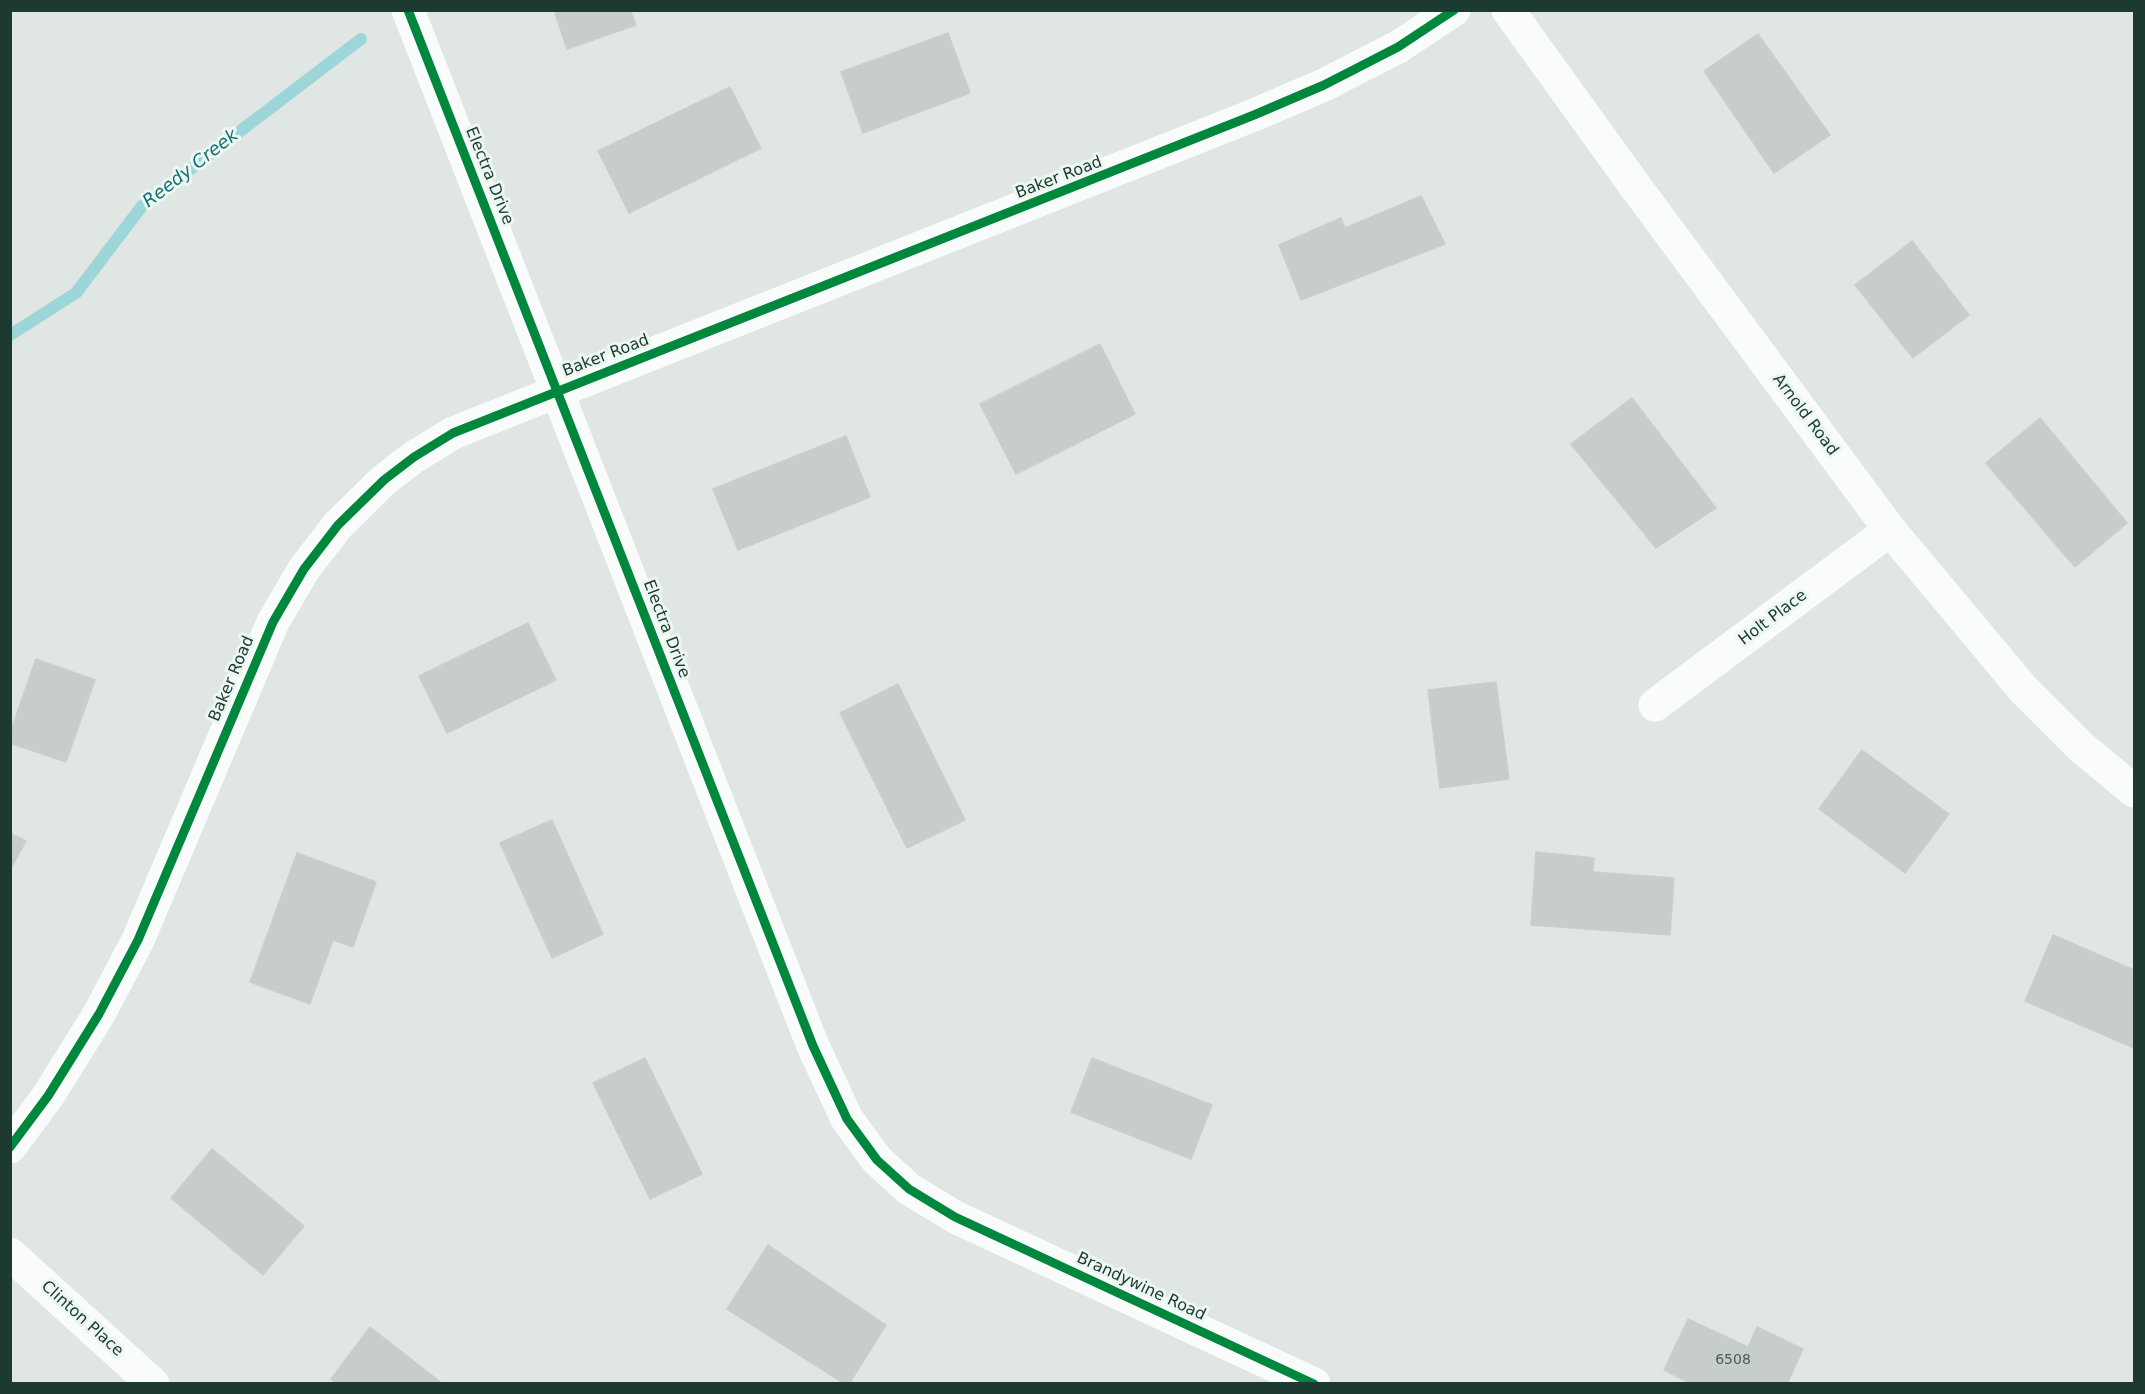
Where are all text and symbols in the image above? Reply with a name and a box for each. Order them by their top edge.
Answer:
street label: Electra Drive [461,124,517,228]
water label: Reedy Creek [139,125,243,213]
street label: Baker Road [1013,153,1105,203]
street label: Baker Road [560,331,652,381]
street label: Arnold Road [1768,370,1842,460]
street label: Electra Drive [638,577,694,681]
street label: Holt Place [1735,586,1811,650]
street label: Baker Road [205,633,259,725]
street label: Brandywine Road [1074,1249,1208,1325]
street label: Clinton Place [37,1277,127,1361]
house number: 6508 [1715,1352,1751,1368]

